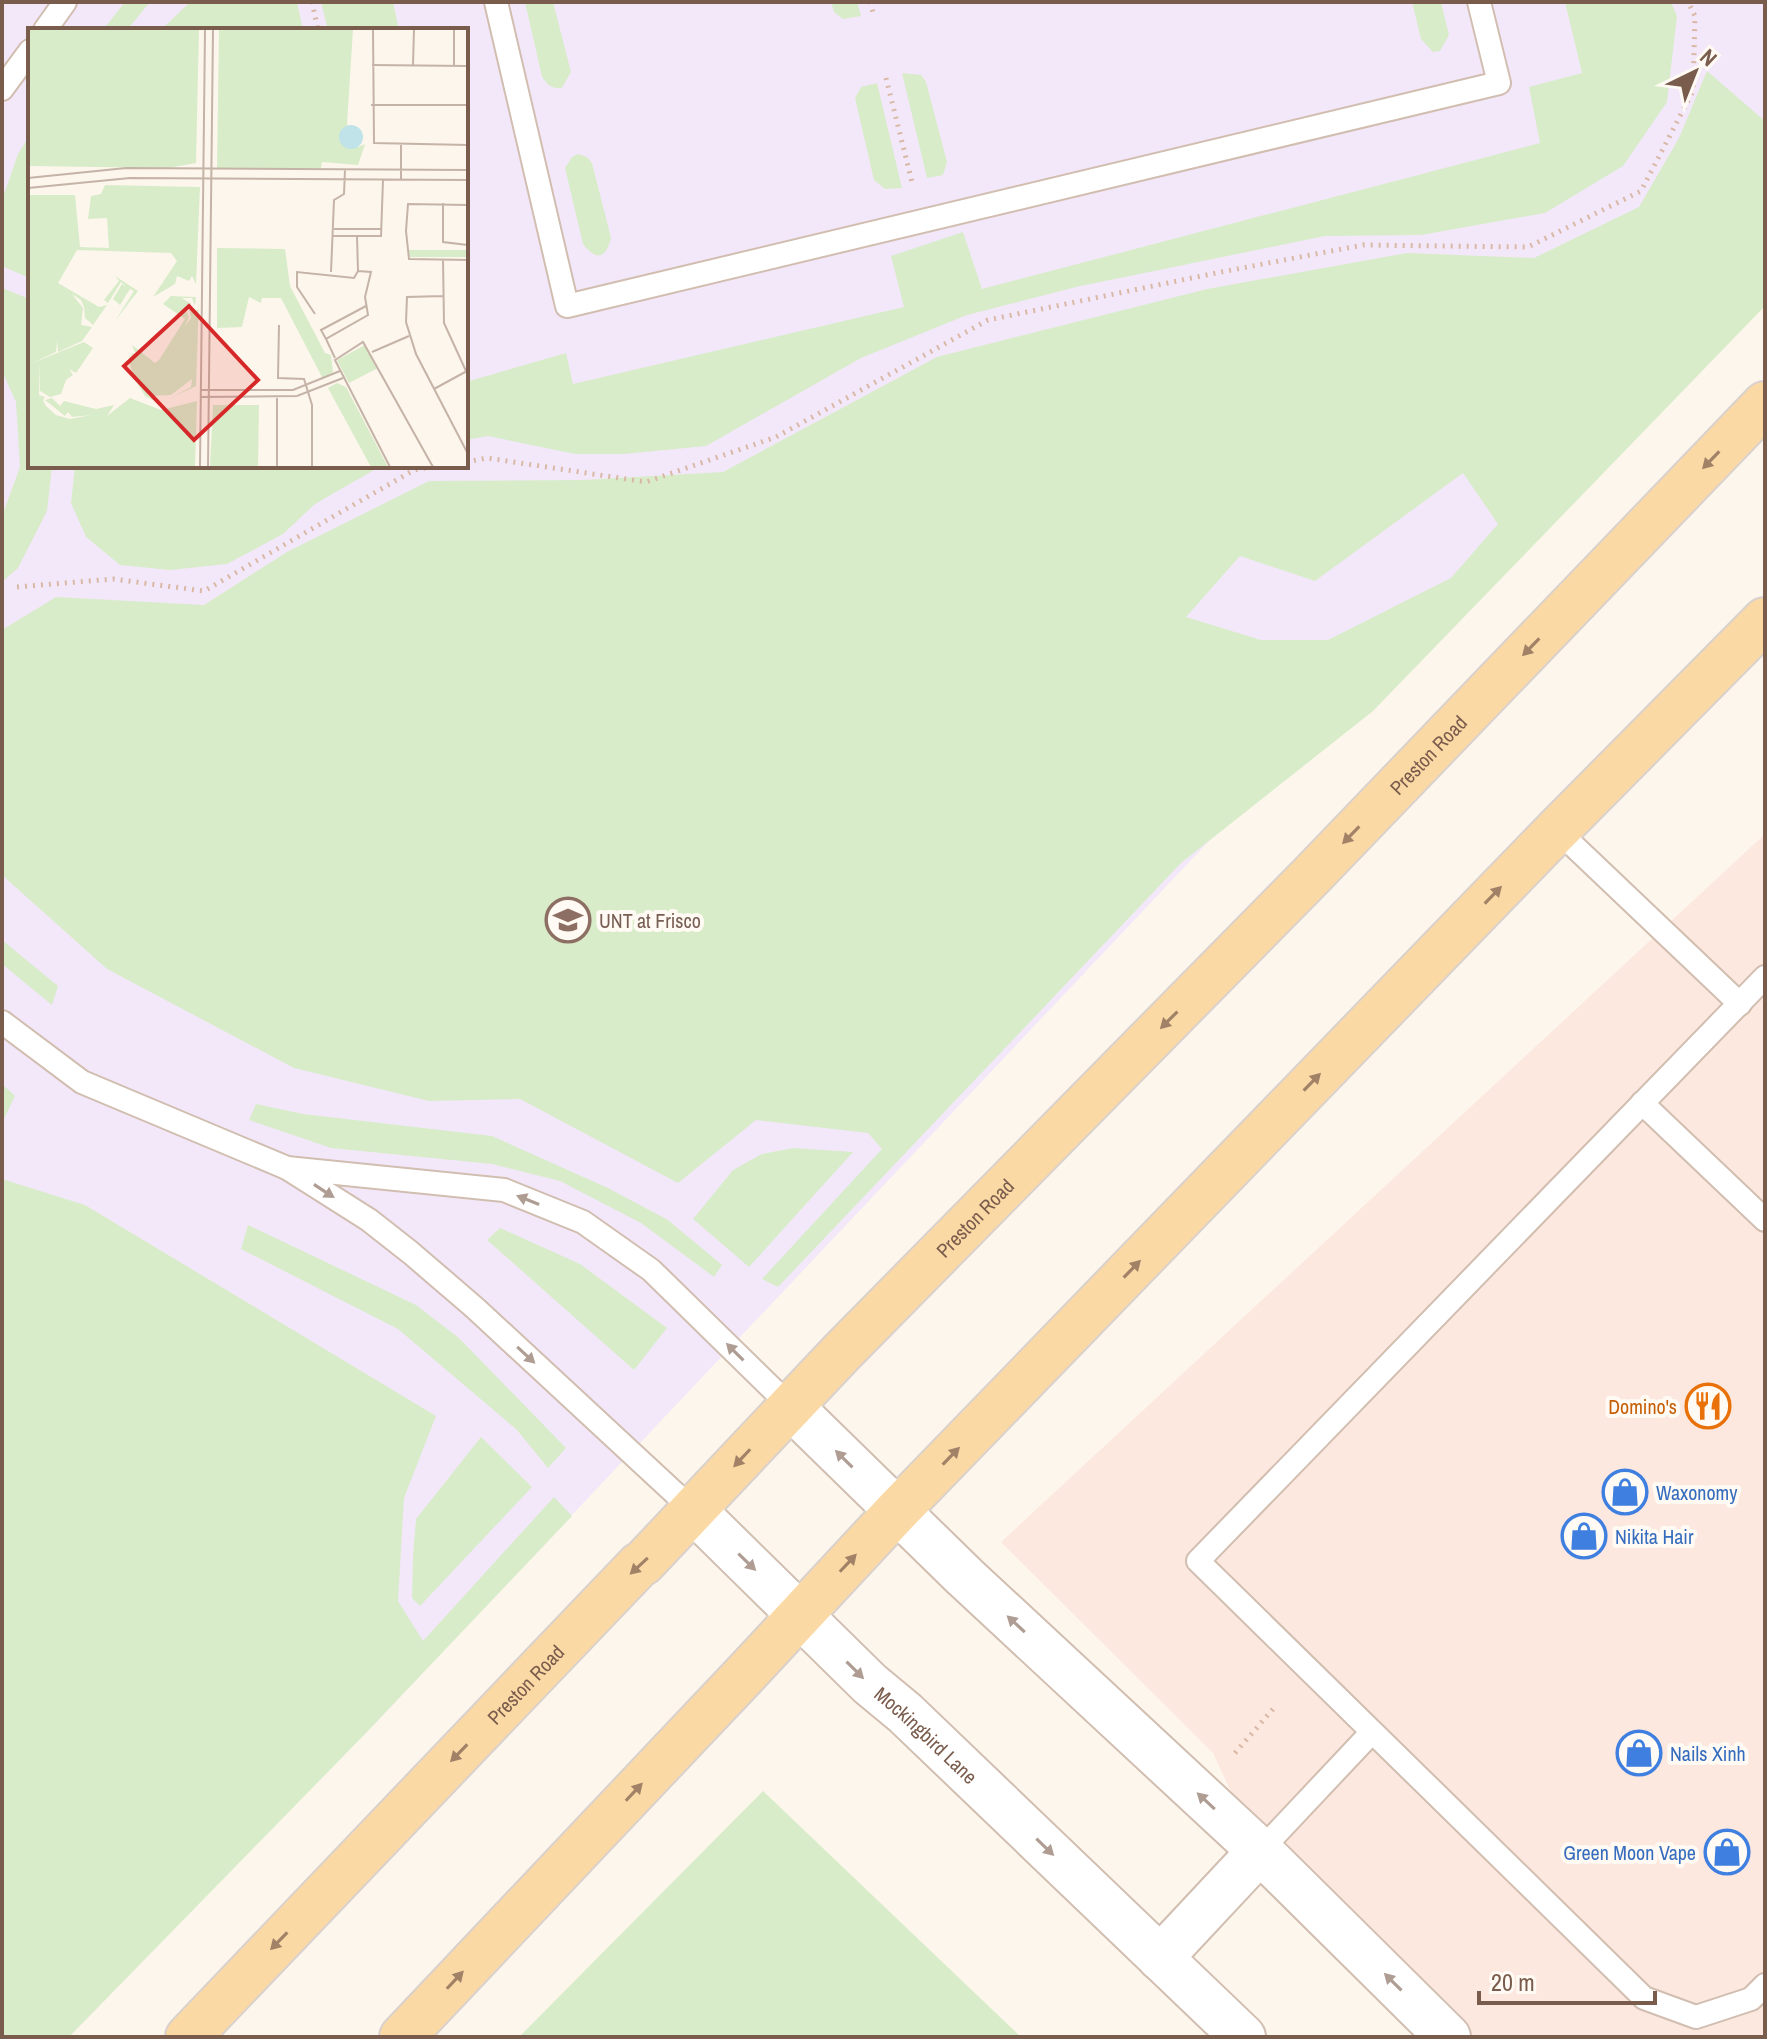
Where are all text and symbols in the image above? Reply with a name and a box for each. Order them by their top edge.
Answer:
inset map [28,28,468,468]
north arrow [1655,32,1735,112]
text: N [1694,42,1724,73]
one-way arrow [1702,450,1721,469]
one-way arrow [1522,637,1540,656]
street label: Preston Road [1383,709,1472,800]
one-way arrow [1342,825,1360,844]
one-way arrow [1484,886,1502,905]
school or university icon: UNT at Frisco [544,896,592,944]
place label: UNT at Frisco [599,907,701,934]
one-way arrow [1160,1010,1178,1029]
one-way arrow [1303,1073,1321,1092]
street label: Preston Road [930,1172,1019,1263]
one-way arrow [314,1184,335,1199]
one-way arrow [516,1193,540,1206]
one-way arrow [1122,1260,1140,1279]
one-way arrow [726,1343,745,1362]
one-way arrow [516,1345,535,1363]
restaurant icon: Domino's [1684,1382,1732,1430]
place label: Domino's [1608,1393,1677,1420]
one-way arrow [941,1447,960,1466]
one-way arrow [734,1449,752,1468]
one-way arrow [835,1450,854,1469]
shop icon: Waxonomy [1601,1468,1649,1516]
place label: Waxonomy [1656,1479,1738,1506]
shop icon: Nikita Hair [1560,1512,1608,1560]
place label: Nikita Hair [1615,1523,1694,1550]
one-way arrow [737,1552,756,1571]
one-way arrow [839,1554,857,1573]
one-way arrow [629,1557,649,1575]
one-way arrow [1006,1616,1025,1634]
street label: Preston Road [481,1639,570,1730]
one-way arrow [846,1660,864,1679]
street label: Mockingbird Lane [869,1680,984,1789]
shop icon: Nails Xinh [1615,1729,1663,1777]
place label: Nails Xinh [1670,1740,1746,1767]
one-way arrow [450,1743,469,1762]
one-way arrow [625,1783,643,1802]
one-way arrow [1197,1792,1216,1810]
shop icon: Green Moon Vape [1703,1828,1751,1876]
one-way arrow [1035,1838,1054,1856]
place label: Green Moon Vape [1563,1839,1696,1866]
one-way arrow [271,1931,289,1950]
scale bar [1479,1955,1655,2005]
text: 20 m [1491,1966,1535,1998]
one-way arrow [446,1971,464,1990]
one-way arrow [1384,1973,1403,1992]

